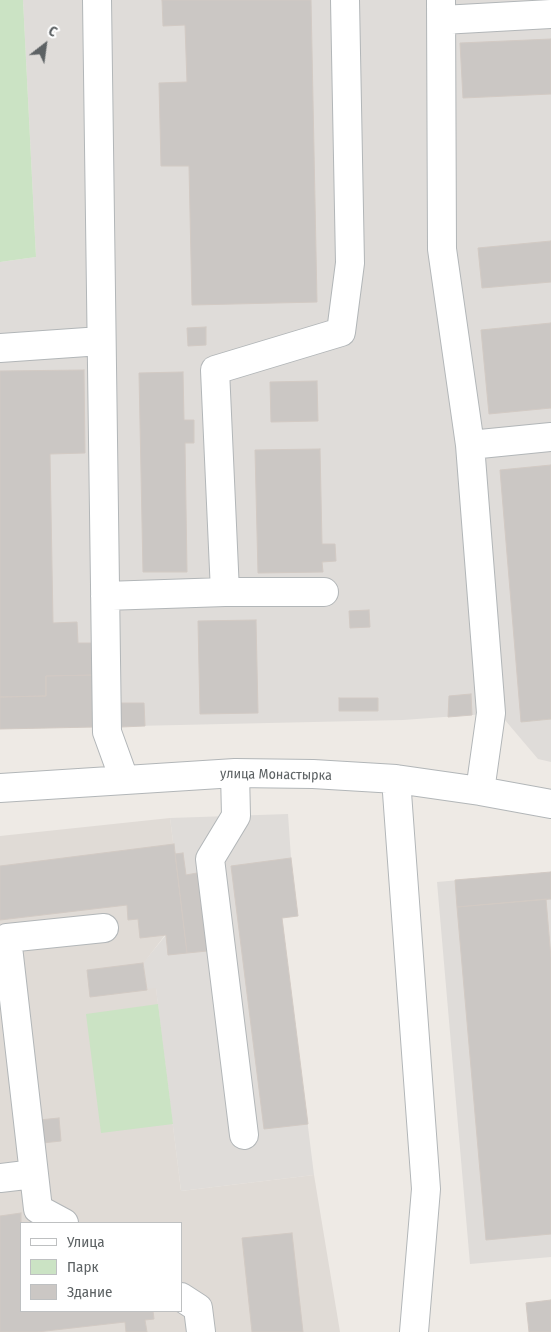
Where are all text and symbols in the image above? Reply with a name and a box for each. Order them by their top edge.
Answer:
north arrow [20,20,70,70]
text: С [45,22,60,41]
street label: улица Монастырка [220,766,332,784]
legend [20,1222,182,1312]
text: Улица [67,1233,105,1251]
text: Парк [67,1258,98,1276]
text: Здание [67,1283,113,1301]

